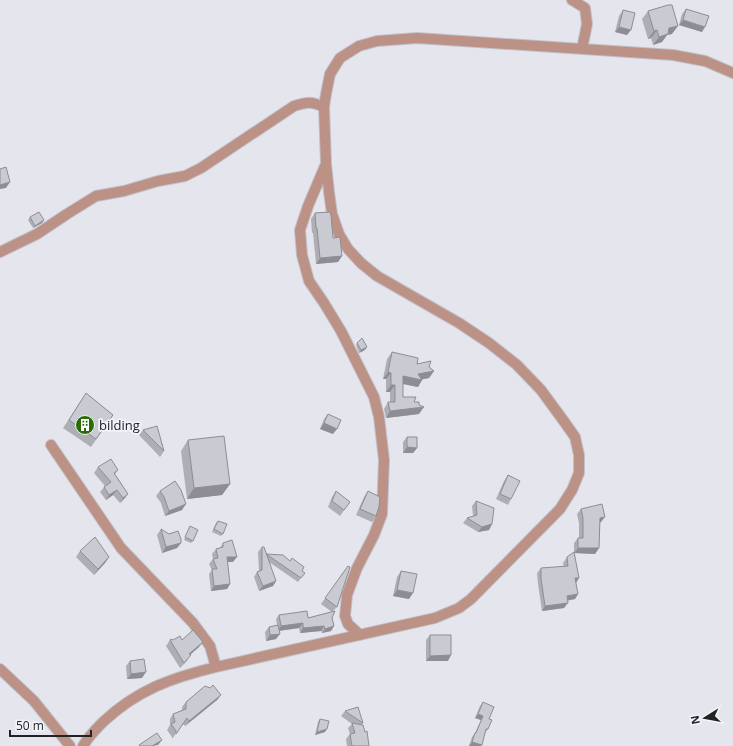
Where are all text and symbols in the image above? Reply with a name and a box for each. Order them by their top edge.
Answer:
building icon: bilding [74,414,96,436]
place label: bilding [99,416,140,434]
north arrow [685,698,725,738]
scale bar [10,712,91,738]
text: N [686,714,703,726]
text: 50 m [16,717,44,734]

